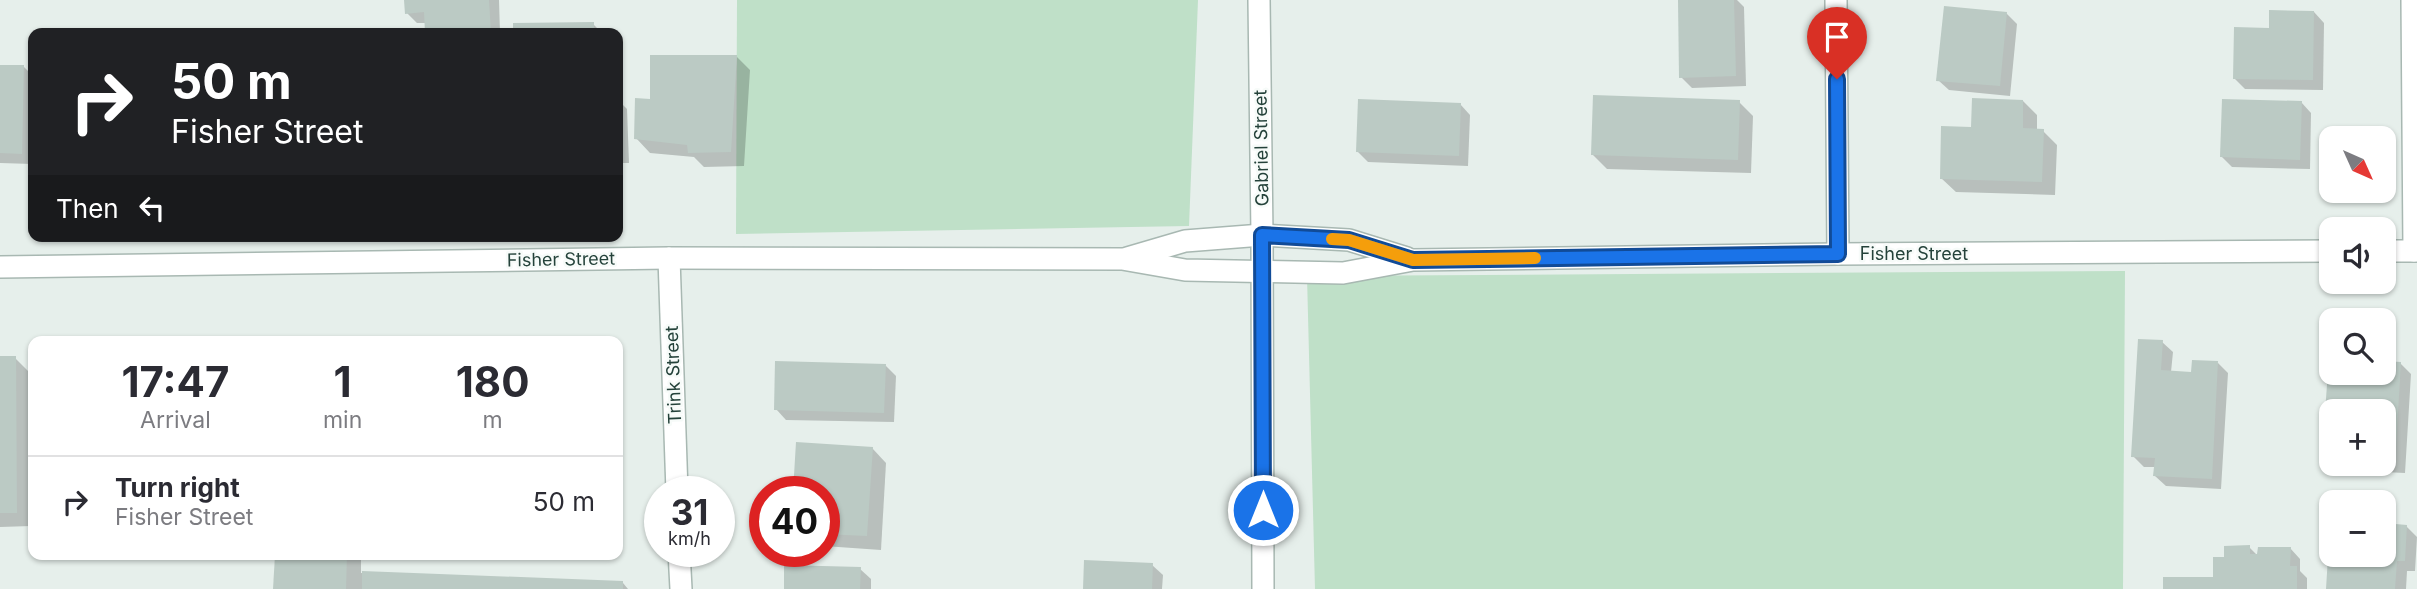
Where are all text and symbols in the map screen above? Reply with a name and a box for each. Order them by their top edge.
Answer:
pin [1807,7,1867,79]
icon: arrive [1818,18,1856,56]
text: 50 m [171,52,292,111]
icon: right [56,56,147,147]
street label: Gabriel Street [1249,89,1273,207]
text: Fisher Street [171,112,363,151]
north arrow [2319,126,2396,203]
map controls [2319,126,2396,567]
icon: left [133,189,171,227]
text: Then [56,193,119,224]
button: sound [2319,217,2396,294]
street label: Fisher Street [1860,243,1968,264]
street label: Fisher Street [507,248,615,270]
button: search [2319,308,2396,385]
street label: Trink Street [661,325,685,425]
text: 17:47 [121,356,229,407]
text: 1 [334,356,352,407]
text: 180 [456,356,529,407]
button: + [2319,399,2396,476]
text: Arrival [140,406,211,434]
text: min [323,406,362,434]
text: m [483,406,503,434]
text: Turn right [115,472,240,503]
position arrow [1226,473,1300,547]
speed limit sign: 40 [749,476,840,567]
icon: right [56,483,94,521]
text: 50 m [533,486,595,517]
button: − [2319,490,2396,567]
text: 31 [671,491,708,533]
text: Fisher Street [115,503,253,531]
text: km/h [668,528,711,549]

